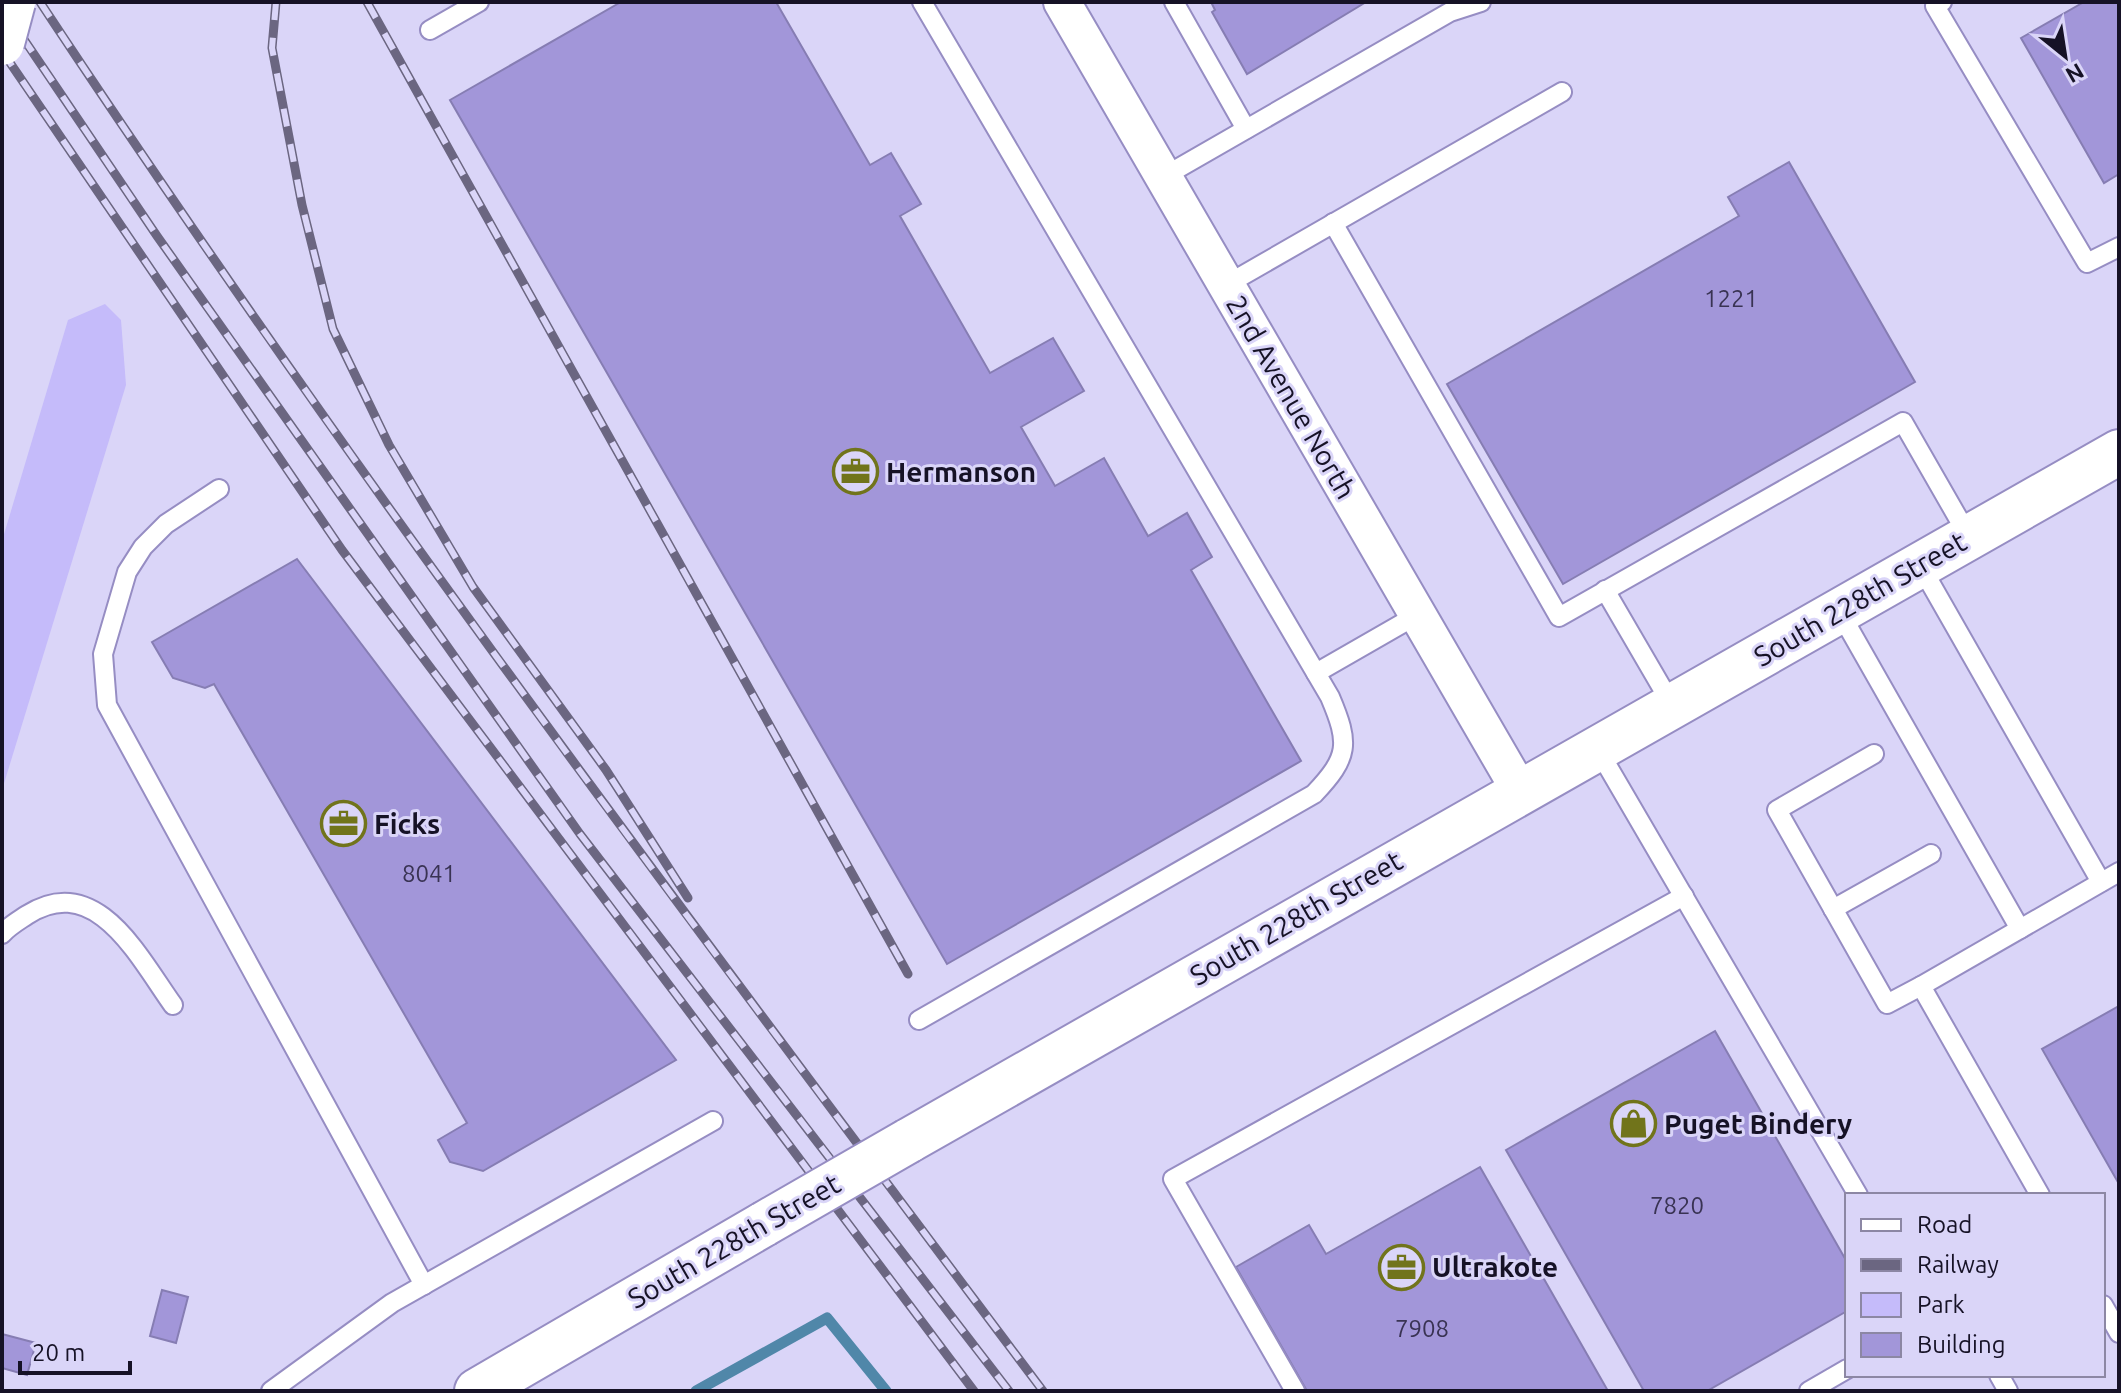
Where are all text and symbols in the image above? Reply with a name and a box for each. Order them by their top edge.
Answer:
north arrow [2025,16,2105,96]
text: N [2062,59,2089,89]
house number: 1221 [1704,285,1758,312]
street label: 2nd Avenue North [1221,290,1362,504]
office icon: Hermanson [831,448,879,496]
place label: Hermanson [886,456,1036,487]
street label: South 228th Street [1748,525,1971,672]
office icon: Ficks [319,800,367,848]
place label: Ficks [374,808,440,839]
street label: South 228th Street [1184,844,1407,991]
house number: 8041 [402,860,456,887]
shop icon: Puget Bindery [1609,1100,1657,1148]
place label: Puget Bindery [1664,1108,1852,1139]
street label: South 228th Street [622,1167,845,1314]
house number: 7820 [1650,1192,1704,1219]
legend [1845,1193,2105,1377]
text: Road [1917,1211,1972,1238]
office icon: Ultrakote [1377,1243,1425,1291]
place label: Ultrakote [1432,1251,1558,1282]
text: Railway [1917,1251,1999,1278]
text: Park [1917,1291,1965,1318]
house number: 7908 [1395,1315,1449,1342]
scale bar [20,1325,130,1375]
text: Building [1917,1331,2005,1358]
text: 20 m [32,1339,85,1366]

